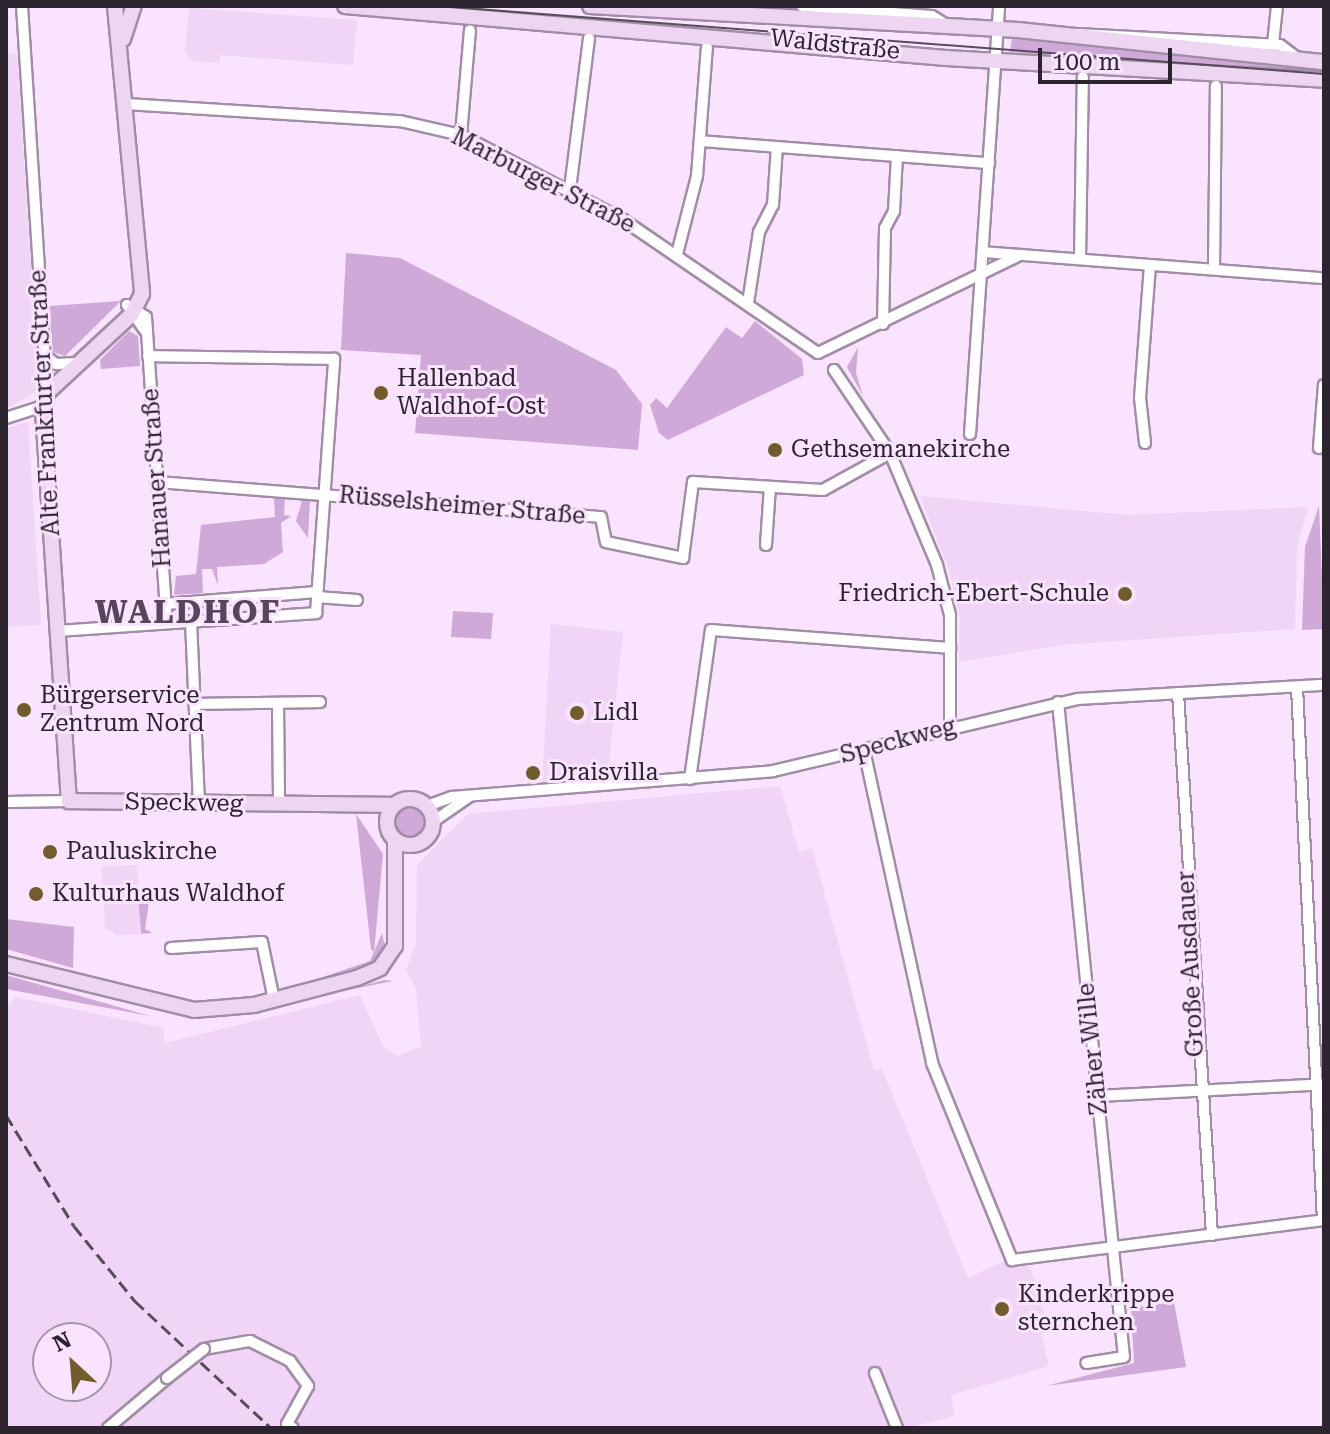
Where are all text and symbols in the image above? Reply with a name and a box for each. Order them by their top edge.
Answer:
street label: Waldstraße [769,24,901,66]
scale bar [1042,32,1176,82]
text: 100 m [1052,48,1120,76]
street label: Marburger Straße [446,122,640,240]
street label: Alte Frankfurter Straße [24,269,66,537]
place label: Hallenbad Waldhof-Ost [397,365,545,421]
marker: Hallenbad Waldhof-Ost [372,384,390,402]
street label: Hanauer Straße [136,387,178,569]
place label: Gethsemanekirche [791,436,1010,464]
marker: Gethsemanekirche [766,441,784,459]
street label: Rüsselsheimer Straße [338,481,586,531]
place label: Friedrich-Ebert-Schule [838,580,1109,608]
marker: Friedrich-Ebert-Schule [1116,585,1134,603]
district label: WALDHOF [95,593,281,631]
place label: Bürgerservice Zentrum Nord [40,682,204,738]
place label: Lidl [593,699,638,727]
marker: Bürgerservice Zentrum Nord [15,701,33,719]
marker: Lidl [568,704,586,722]
street label: Speckweg [837,712,959,770]
place label: Draisvilla [549,759,659,787]
marker: Draisvilla [524,764,542,782]
street label: Speckweg [125,788,243,818]
place label: Pauluskirche [66,838,217,866]
marker: Pauluskirche [41,843,59,861]
street label: Große Ausdauer [1172,870,1210,1058]
place label: Kulturhaus Waldhof [52,880,284,908]
marker: Kulturhaus Waldhof [27,885,45,903]
street label: Zäher Wille [1072,981,1114,1117]
place label: Kinderkrippe sternchen [1018,1281,1174,1337]
marker: Kinderkrippe sternchen [993,1300,1011,1318]
north arrow [32,1322,112,1402]
text: N [49,1327,75,1357]

